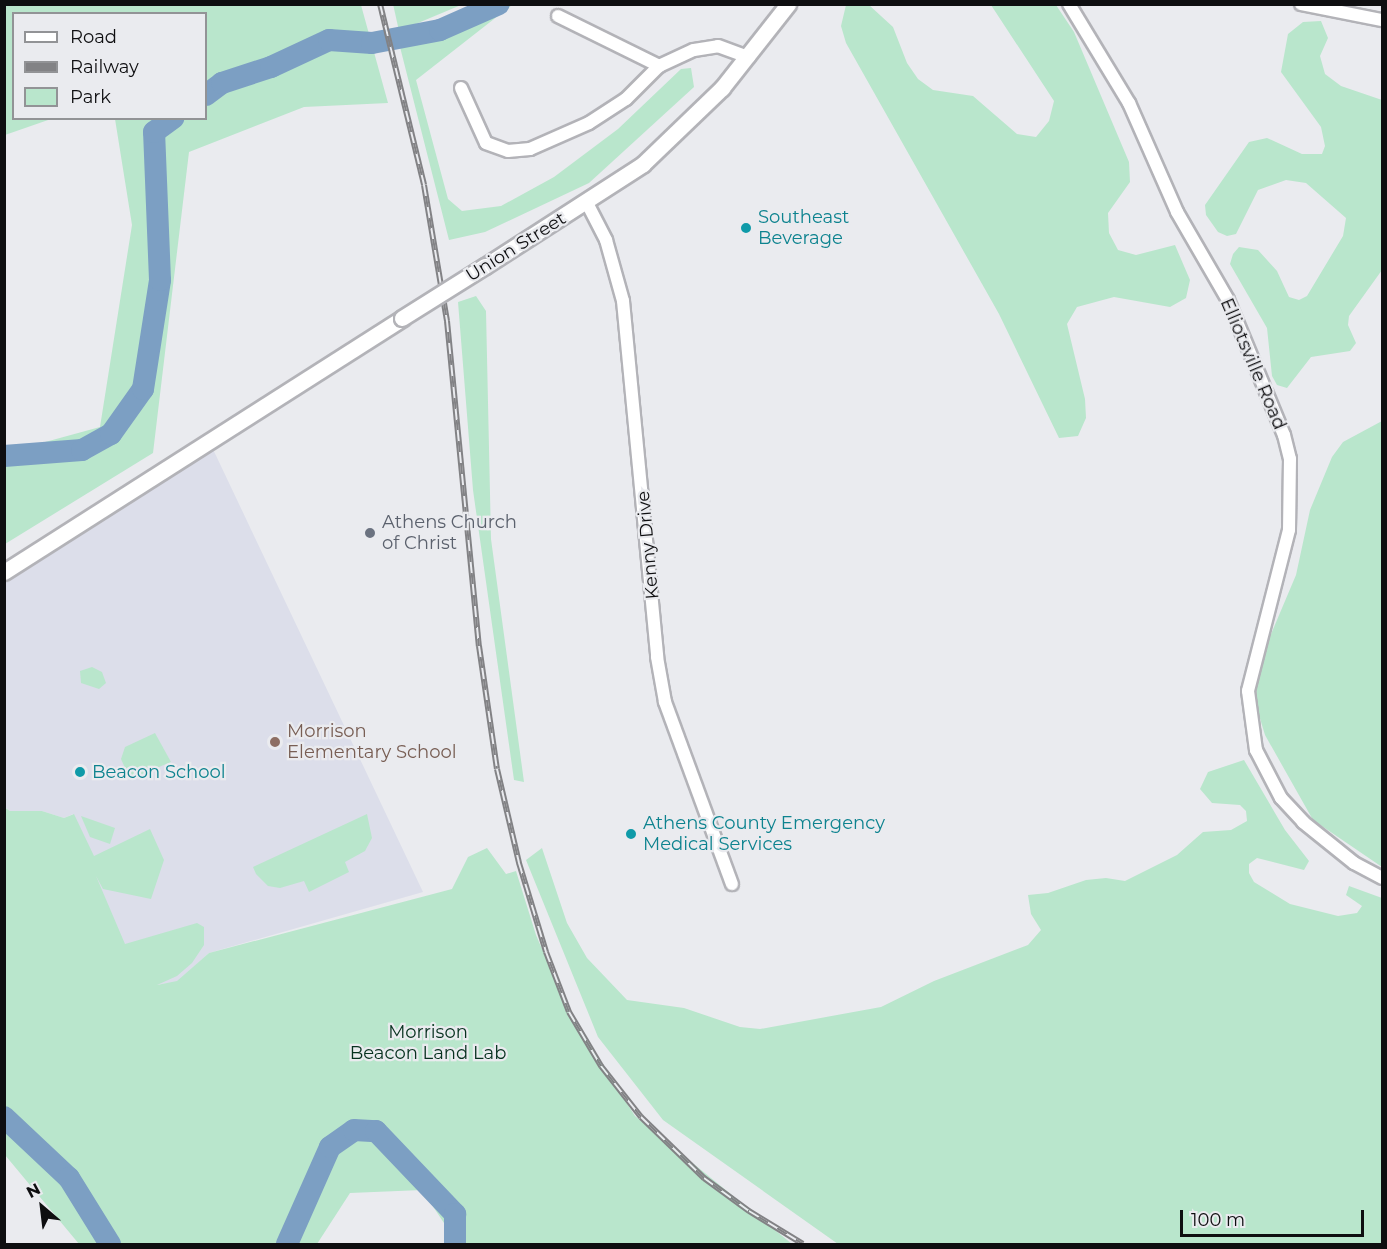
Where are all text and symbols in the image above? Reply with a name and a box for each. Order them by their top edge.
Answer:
legend [12,12,207,120]
text: Road [70,26,117,48]
text: Railway [70,56,139,78]
text: Park [70,86,111,108]
place label: Southeast Beverage [758,207,849,250]
street label: Union Street [462,208,570,286]
marker: Southeast Beverage [739,221,753,235]
street label: Elliotsville Road [1216,295,1290,433]
street label: Kenny Drive [632,490,664,600]
place label: Athens Church of Christ [382,512,517,554]
marker: Athens Church of Christ [363,526,377,540]
place label: Morrison Elementary School [287,721,457,764]
marker: Morrison Elementary School [268,735,282,749]
place label: Beacon School [92,761,226,783]
marker: Beacon School [73,765,87,779]
place label: Athens County Emergency Medical Services [643,813,885,856]
marker: Athens County Emergency Medical Services [624,827,638,841]
park label: Morrison Beacon Land Lab [350,1022,506,1064]
north arrow [12,1177,72,1237]
text: N [23,1179,43,1202]
scale bar [1183,1198,1368,1236]
text: 100 m [1191,1209,1245,1231]

